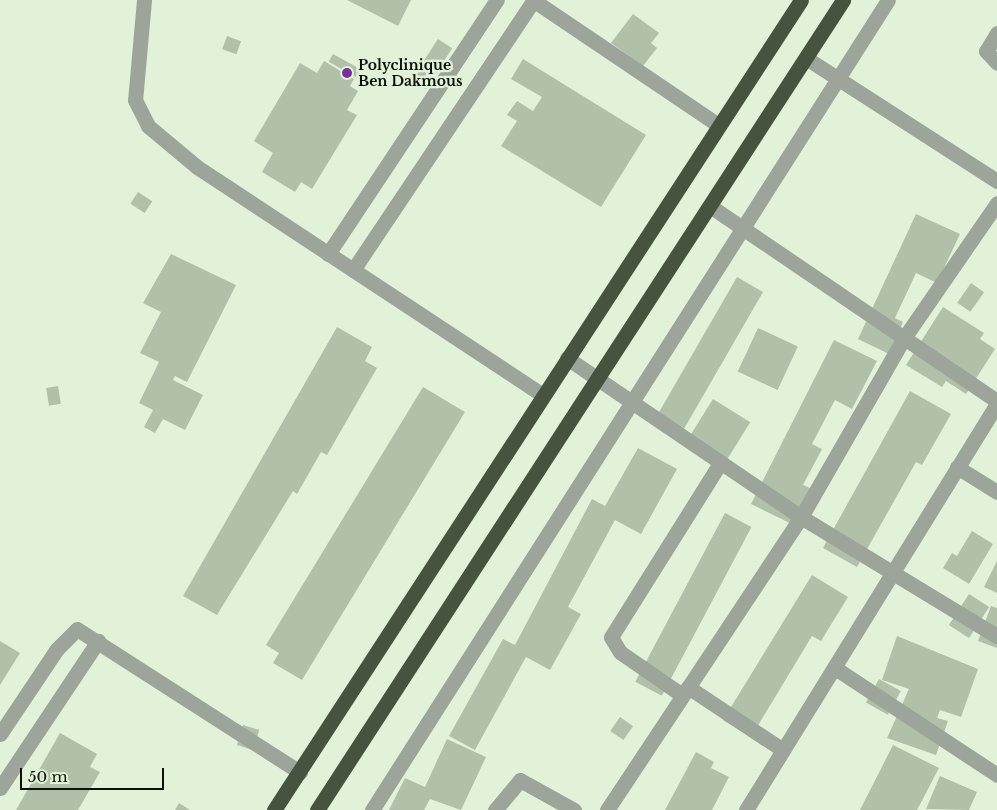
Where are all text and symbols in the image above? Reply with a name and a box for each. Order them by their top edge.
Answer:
place label: Polyclinique Ben Dakmous [358,57,463,90]
marker: Polyclinique Ben Dakmous [340,66,354,80]
scale bar [22,758,166,790]
text: 50 m [28,767,68,786]

